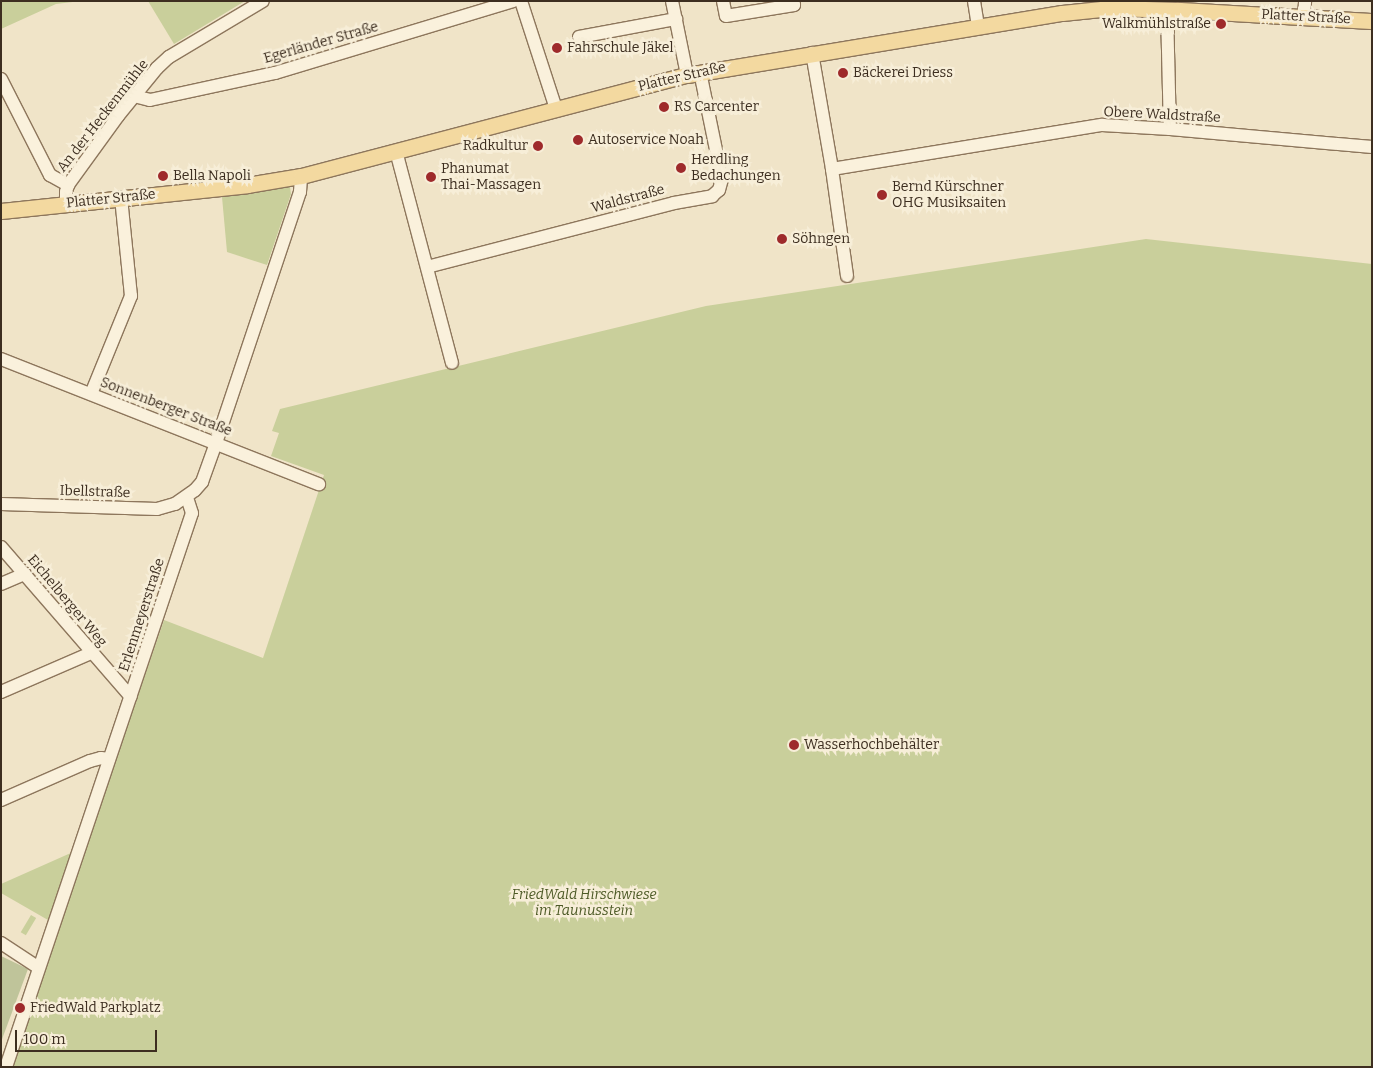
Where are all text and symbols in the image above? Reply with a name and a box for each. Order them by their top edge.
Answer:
street label: Platter Straße [1261,6,1351,28]
place label: Walkmühlstraße [1102,16,1211,32]
marker: Walkmühlstraße [1215,18,1227,30]
street label: Egerländer Straße [262,19,380,67]
place label: Fahrschule Jäkel [567,40,673,56]
marker: Fahrschule Jäkel [551,42,563,54]
street label: An der Heckenmühle [54,56,152,176]
street label: Platter Straße [636,59,728,95]
place label: Bäckerei Driess [853,65,953,81]
marker: Bäckerei Driess [837,67,849,79]
place label: RS Carcenter [674,99,759,115]
marker: RS Carcenter [658,101,670,113]
street label: Obere Waldstraße [1103,104,1221,126]
place label: Autoservice Noah [588,132,704,148]
marker: Autoservice Noah [572,134,584,146]
place label: Radkultur [463,138,528,154]
marker: Radkultur [532,140,544,152]
place label: Herdling Bedachungen [691,152,781,184]
place label: Phanumat Thai-Massagen [441,161,541,193]
marker: Herdling Bedachungen [675,162,687,174]
place label: Bella Napoli [173,168,251,184]
marker: Bella Napoli [157,170,169,182]
marker: Phanumat Thai-Massagen [425,171,437,183]
place label: Bernd Kürschner OHG Musiksaiten [892,179,1006,212]
street label: Waldstraße [590,181,666,217]
street label: Platter Straße [66,186,156,212]
marker: Bernd Kürschner OHG Musiksaiten [876,189,888,201]
place label: Söhngen [792,231,850,247]
marker: Söhngen [776,233,788,245]
street label: Sonnenberger Straße [98,374,234,440]
street label: Ibellstraße [59,482,131,502]
street label: Eichelberger Weg [24,552,110,650]
street label: Erlenmeyerstraße [116,556,168,674]
place label: Wasserhochbehälter [804,737,939,753]
marker: Wasserhochbehälter [788,739,800,751]
park label: FriedWald Hirschwiese im Taunusstein [511,887,657,920]
place label: FriedWald Parkplatz [30,1000,161,1016]
marker: FriedWald Parkplatz [14,1002,26,1014]
scale bar [18,1020,160,1052]
text: 100 m [23,1030,66,1048]

